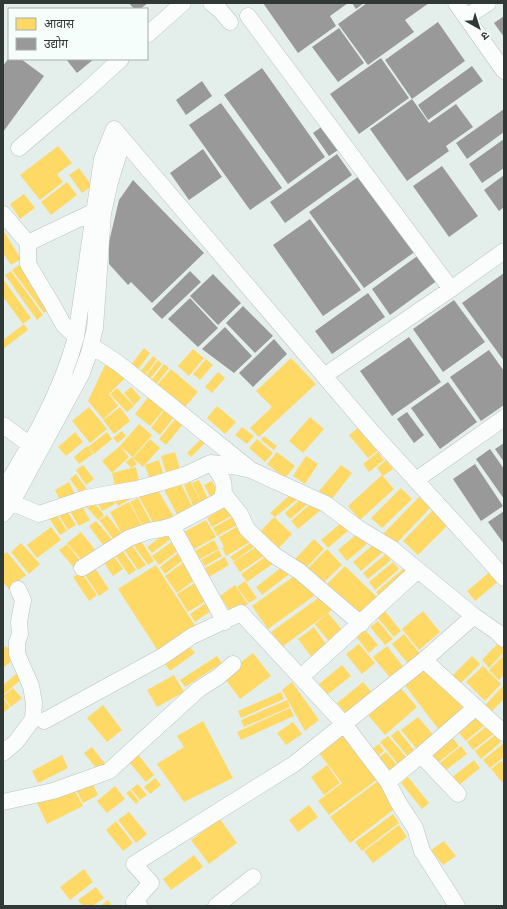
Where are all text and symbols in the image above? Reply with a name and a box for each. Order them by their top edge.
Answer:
legend [8,8,148,60]
north arrow [459,8,499,48]
text: आवास [44,17,75,32]
text: उ [478,28,492,43]
text: उद्योग [44,36,68,52]

